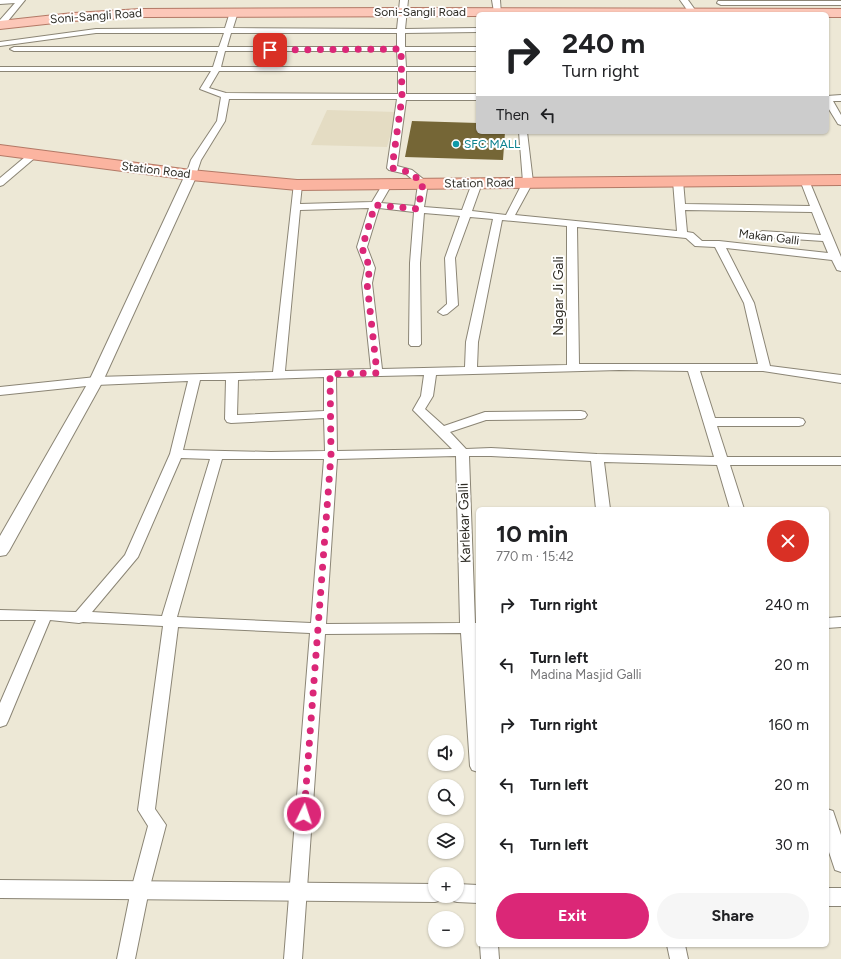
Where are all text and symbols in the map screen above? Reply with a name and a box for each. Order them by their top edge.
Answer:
street label: Soni-Sangli Road [374,5,466,19]
street label: Soni-Sangli Road [50,6,142,26]
text: 240 m [562,26,645,60]
icon: right [496,28,548,80]
pin [253,33,287,67]
icon: arrive [259,39,281,61]
text: Turn right [562,60,639,82]
icon: left [537,104,559,126]
text: Then [496,106,529,124]
place label: SFC MALL [464,137,521,151]
marker: SFC MALL [451,139,461,149]
street label: Station Road [121,159,191,181]
street label: Station Road [444,175,514,191]
street label: Makan Galli [738,226,800,248]
street label: Nagar Ji Gali [550,256,567,336]
street label: Karlekar Galli [455,483,474,563]
text: 10 min [496,519,568,548]
button: close [767,520,809,562]
text: 770 m · 15:42 [496,549,574,564]
icon: right [496,594,518,616]
text: Turn right [530,596,598,614]
text: 240 m [765,596,809,614]
text: Turn left [530,649,588,667]
icon: left [496,654,518,676]
text: 20 m [775,656,809,674]
text: Madina Masjid Galli [530,667,642,682]
icon: right [496,714,518,736]
text: Turn right [530,716,598,734]
text: 160 m [768,716,809,734]
map controls [428,735,464,947]
button: sound [428,735,464,771]
icon: left [496,774,518,796]
text: Turn left [530,776,588,794]
text: 20 m [775,776,809,794]
button: search [428,779,464,815]
position arrow [283,793,325,835]
button: layers [428,823,464,859]
icon: left [496,834,518,856]
text: Turn left [530,836,588,854]
text: 30 m [775,836,809,854]
button: + [428,867,464,903]
button: Exit [496,893,649,939]
button: Share [657,893,809,939]
button: − [428,911,464,947]

